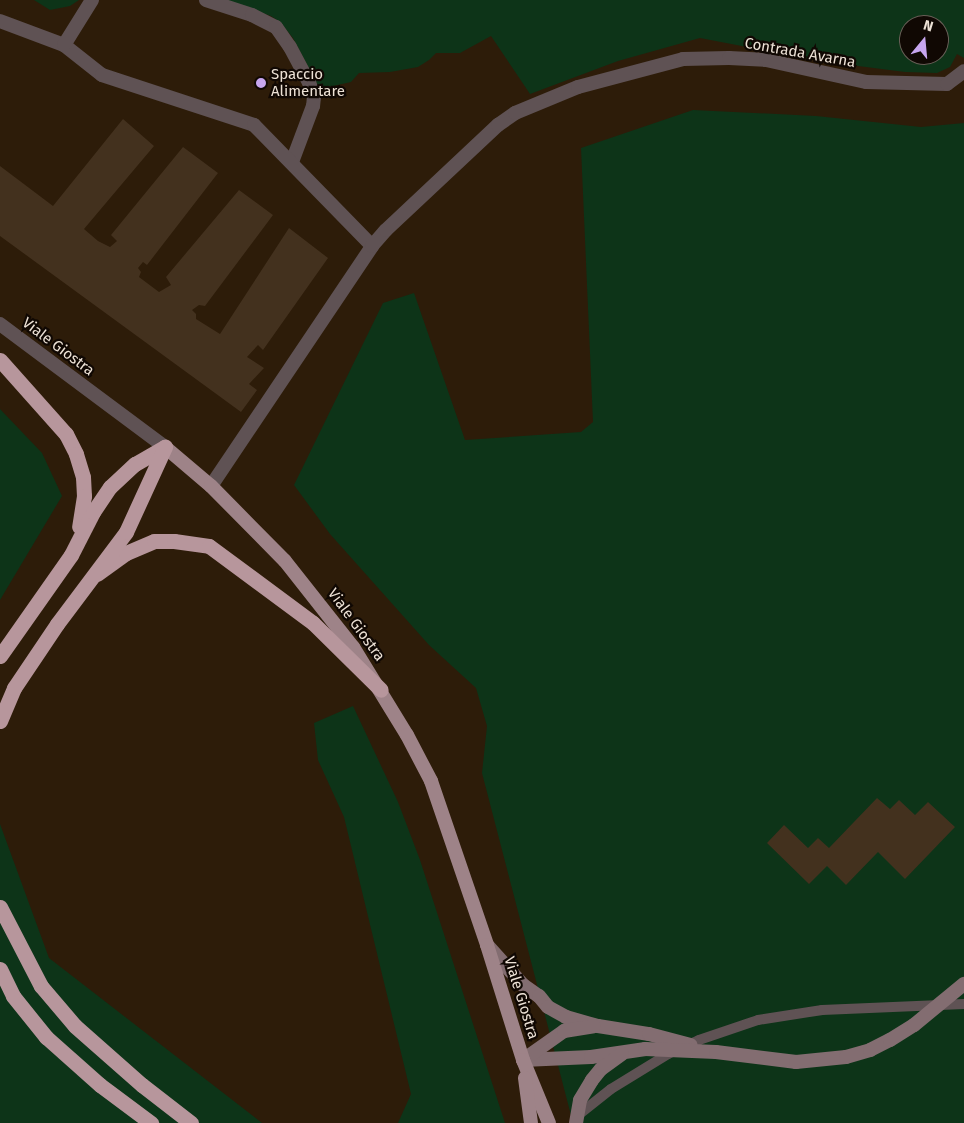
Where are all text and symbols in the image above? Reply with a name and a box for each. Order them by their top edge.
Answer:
north arrow [899,15,949,65]
text: N [921,17,935,36]
street label: Contrada Avarna [743,34,857,72]
place label: Spaccio Alimentare [271,65,345,100]
marker: Spaccio Alimentare [255,77,267,89]
street label: Viale Giostra [19,314,97,380]
street label: Viale Giostra [324,585,388,665]
street label: Viale Giostra [500,955,542,1041]

